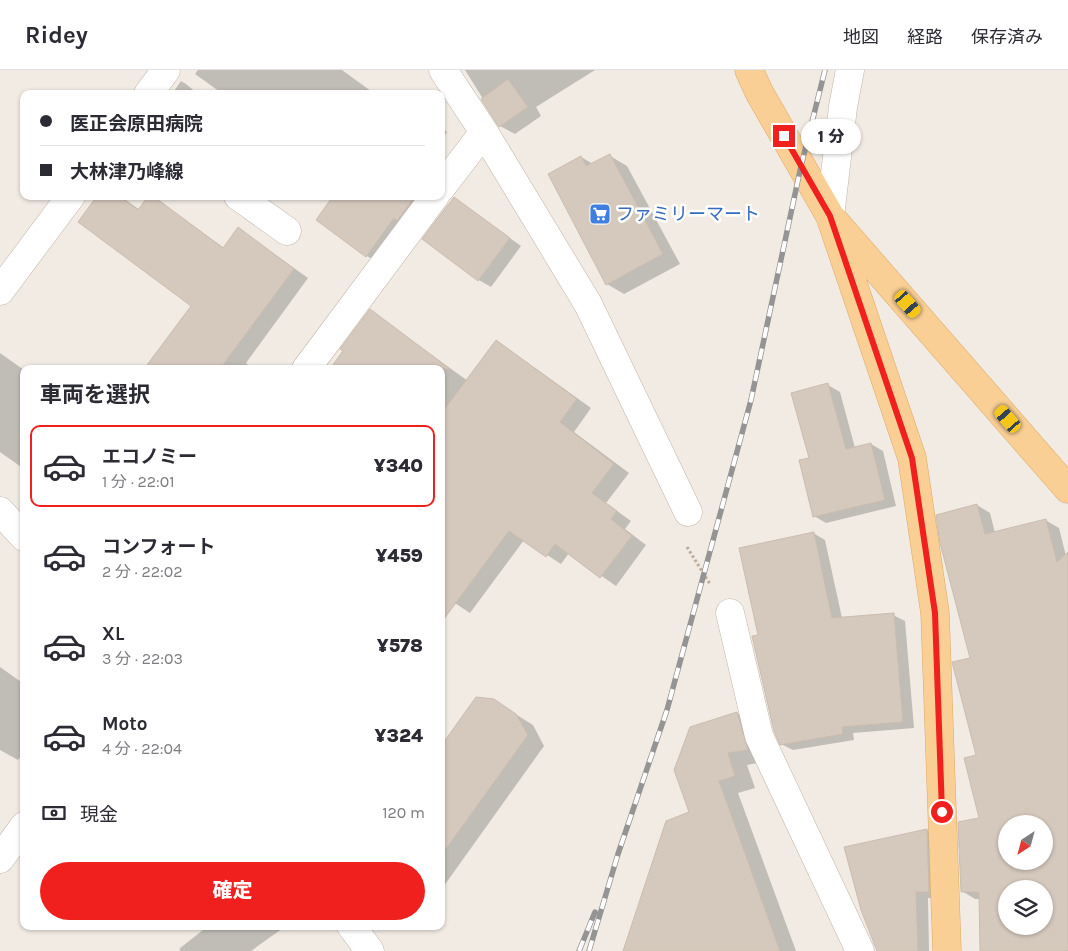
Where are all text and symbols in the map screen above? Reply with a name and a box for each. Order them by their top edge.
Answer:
text: Ridey [25,21,88,49]
text: 地図 [843,26,879,48]
text: 経路 [907,26,943,48]
text: 保存済み [971,26,1043,48]
text: 医正会原田病院 [70,113,203,135]
callout: 1 分 [802,118,862,154]
route end [773,125,795,147]
text: 1 分 [818,127,844,146]
text: 大林津乃峰線 [70,161,184,183]
supermarket icon: ファミリーマート [588,202,612,226]
place label: ファミリーマート [616,203,760,225]
car [892,288,923,320]
text: 車両を選択 [40,382,150,408]
car [992,403,1023,435]
icon: car [42,444,87,489]
text: エコノミー [102,446,197,468]
text: ¥340 [374,455,423,477]
text: 1 分 · 22:01 [102,472,175,491]
icon: car [42,534,87,579]
text: コンフォート [102,536,215,558]
text: ¥459 [375,545,423,567]
text: 2 分 · 22:02 [102,562,183,581]
text: XL [102,623,124,645]
icon: car [42,624,87,669]
text: ¥578 [377,635,423,657]
text: 3 分 · 22:03 [102,649,183,668]
text: Moto [102,713,148,735]
icon: car [42,714,87,759]
text: ¥324 [375,725,423,747]
text: 4 分 · 22:04 [102,739,182,758]
icon: cash [40,799,68,827]
route start [931,801,953,823]
text: 120 m [382,803,425,822]
text: 現金 [80,804,118,826]
north arrow [998,815,1052,870]
map controls [998,815,1053,935]
button: 確定 [40,862,425,920]
button: layers [998,880,1053,935]

